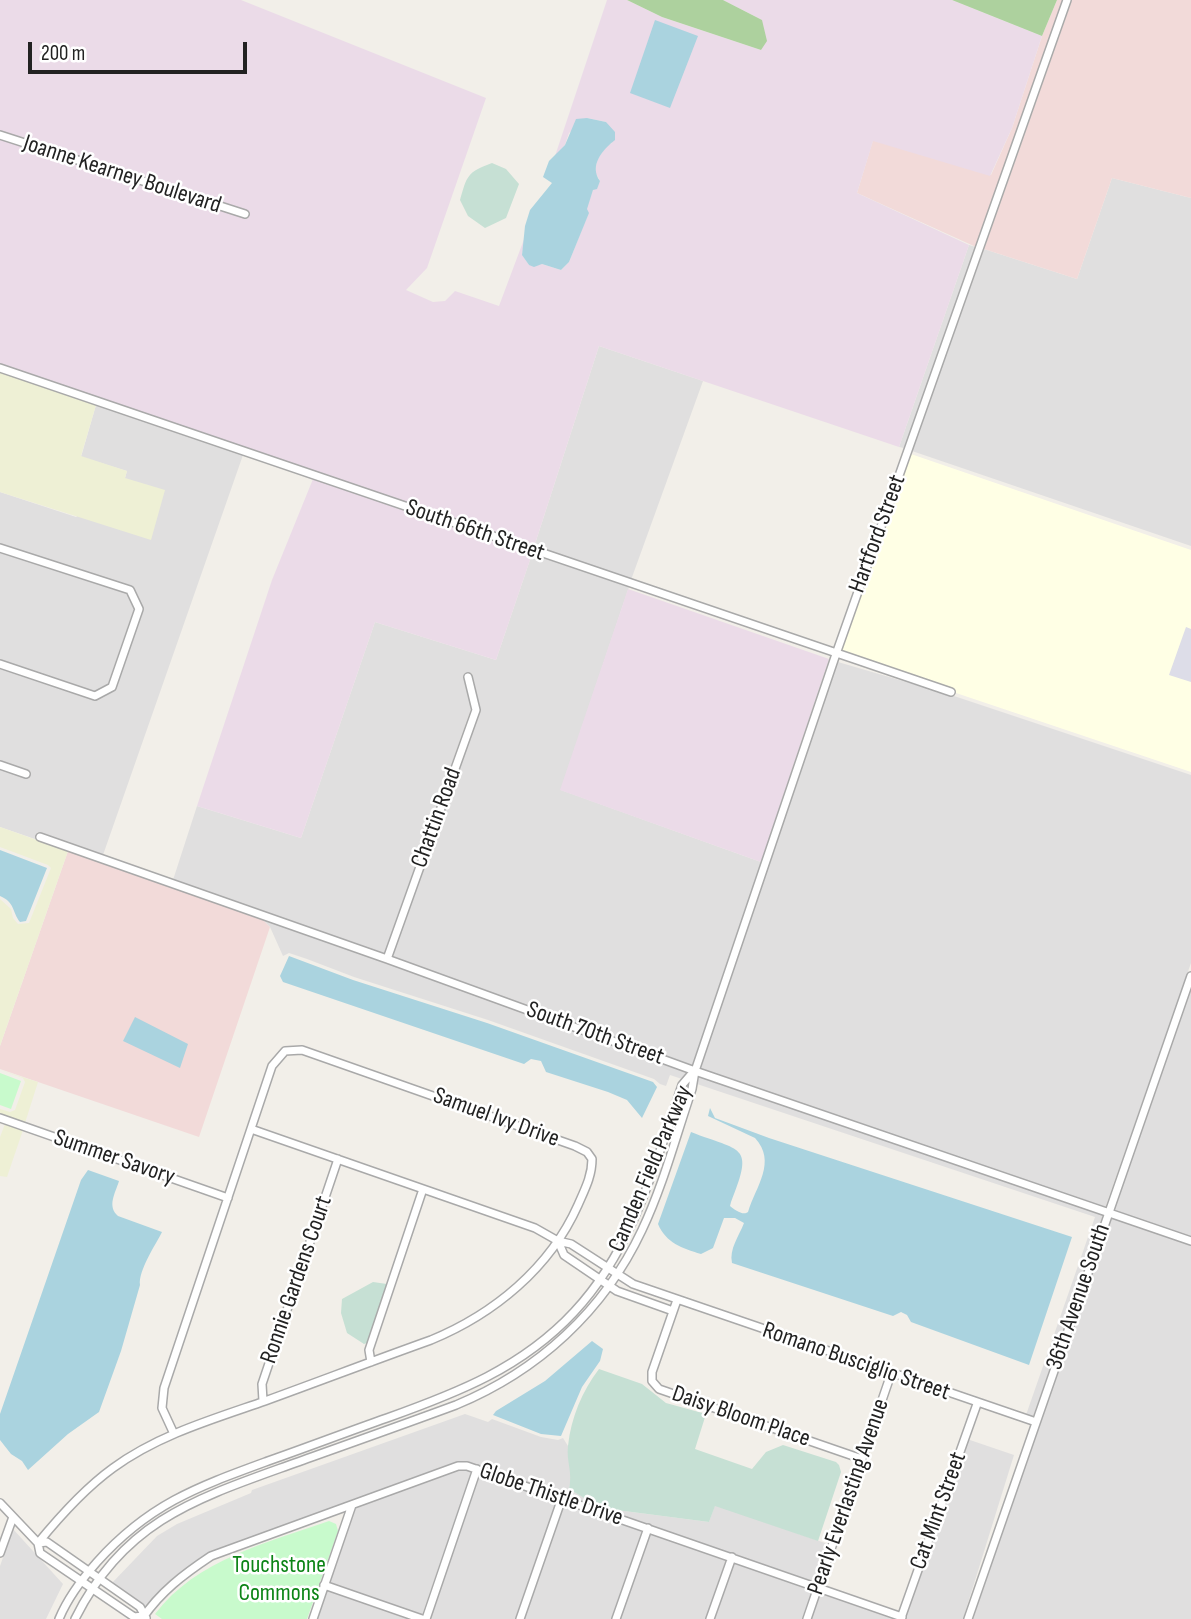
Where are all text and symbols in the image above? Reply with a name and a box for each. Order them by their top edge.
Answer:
scale bar [32,28,250,72]
text: 200 m [41,41,85,66]
street label: Joanne Kearney Boulevard [19,129,225,221]
street label: Hartford Street [843,471,913,597]
street label: South 66th Street [402,494,548,568]
street label: Chattin Road [406,764,468,872]
street label: South 70th Street [522,996,668,1072]
street label: Camden Field Parkway [603,1081,699,1257]
street label: Samuel Ivy Drive [429,1082,563,1154]
street label: Summer Savory [50,1124,178,1192]
street label: Ronnie Gardens Court [255,1193,339,1367]
street label: 36th Avenue South [1041,1220,1117,1374]
street label: Romano Busciglio Street [759,1316,953,1408]
street label: Daisy Bloom Place [668,1380,814,1454]
street label: Pearly Everlasting Avenue [802,1395,896,1599]
street label: Cat Mint Street [905,1448,973,1574]
street label: Globe Thistle Drive [475,1457,627,1533]
park label: Touchstone Commons [232,1552,326,1608]

